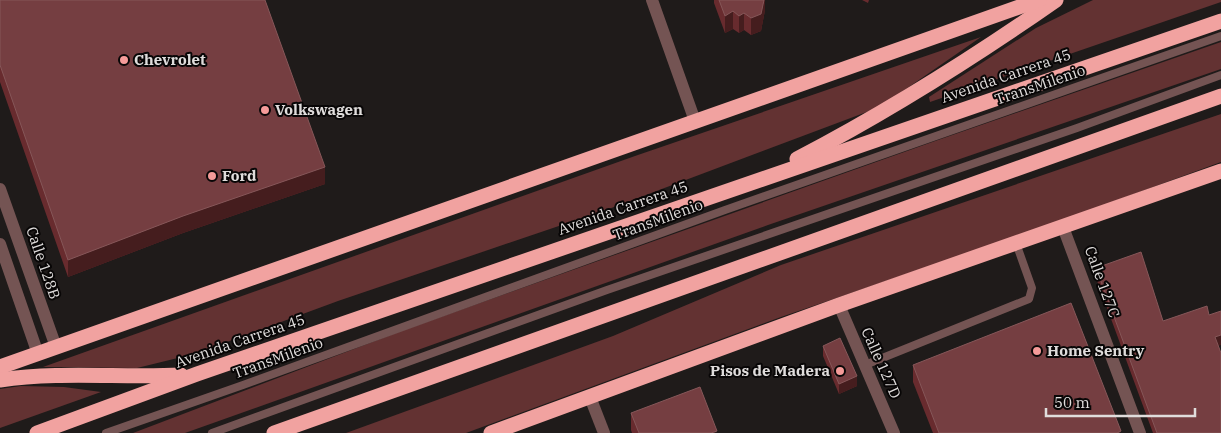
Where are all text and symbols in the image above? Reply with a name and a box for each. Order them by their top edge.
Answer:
street label: Avenida Carrera 45 [938,44,1073,107]
place label: Chevrolet [134,50,206,69]
marker: Chevrolet [118,54,130,66]
street label: TransMilenio [992,60,1088,109]
place label: Volkswagen [275,100,363,119]
marker: Volkswagen [259,104,271,116]
place label: Ford [222,166,257,185]
marker: Ford [206,170,218,182]
street label: Avenida Carrera 45 [555,176,690,239]
street label: TransMilenio [610,194,705,245]
street label: Calle 128B [22,224,65,302]
street label: Calle 127C [1081,243,1124,320]
street label: Avenida Carrera 45 [172,309,307,372]
street label: Calle 127D [857,324,906,401]
street label: TransMilenio [230,332,325,383]
place label: Home Sentry [1047,341,1145,360]
marker: Home Sentry [1031,345,1043,357]
place label: Pisos de Madera [710,361,830,380]
marker: Pisos de Madera [834,365,846,377]
scale bar [1046,386,1195,418]
text: 50 m [1054,393,1090,412]

